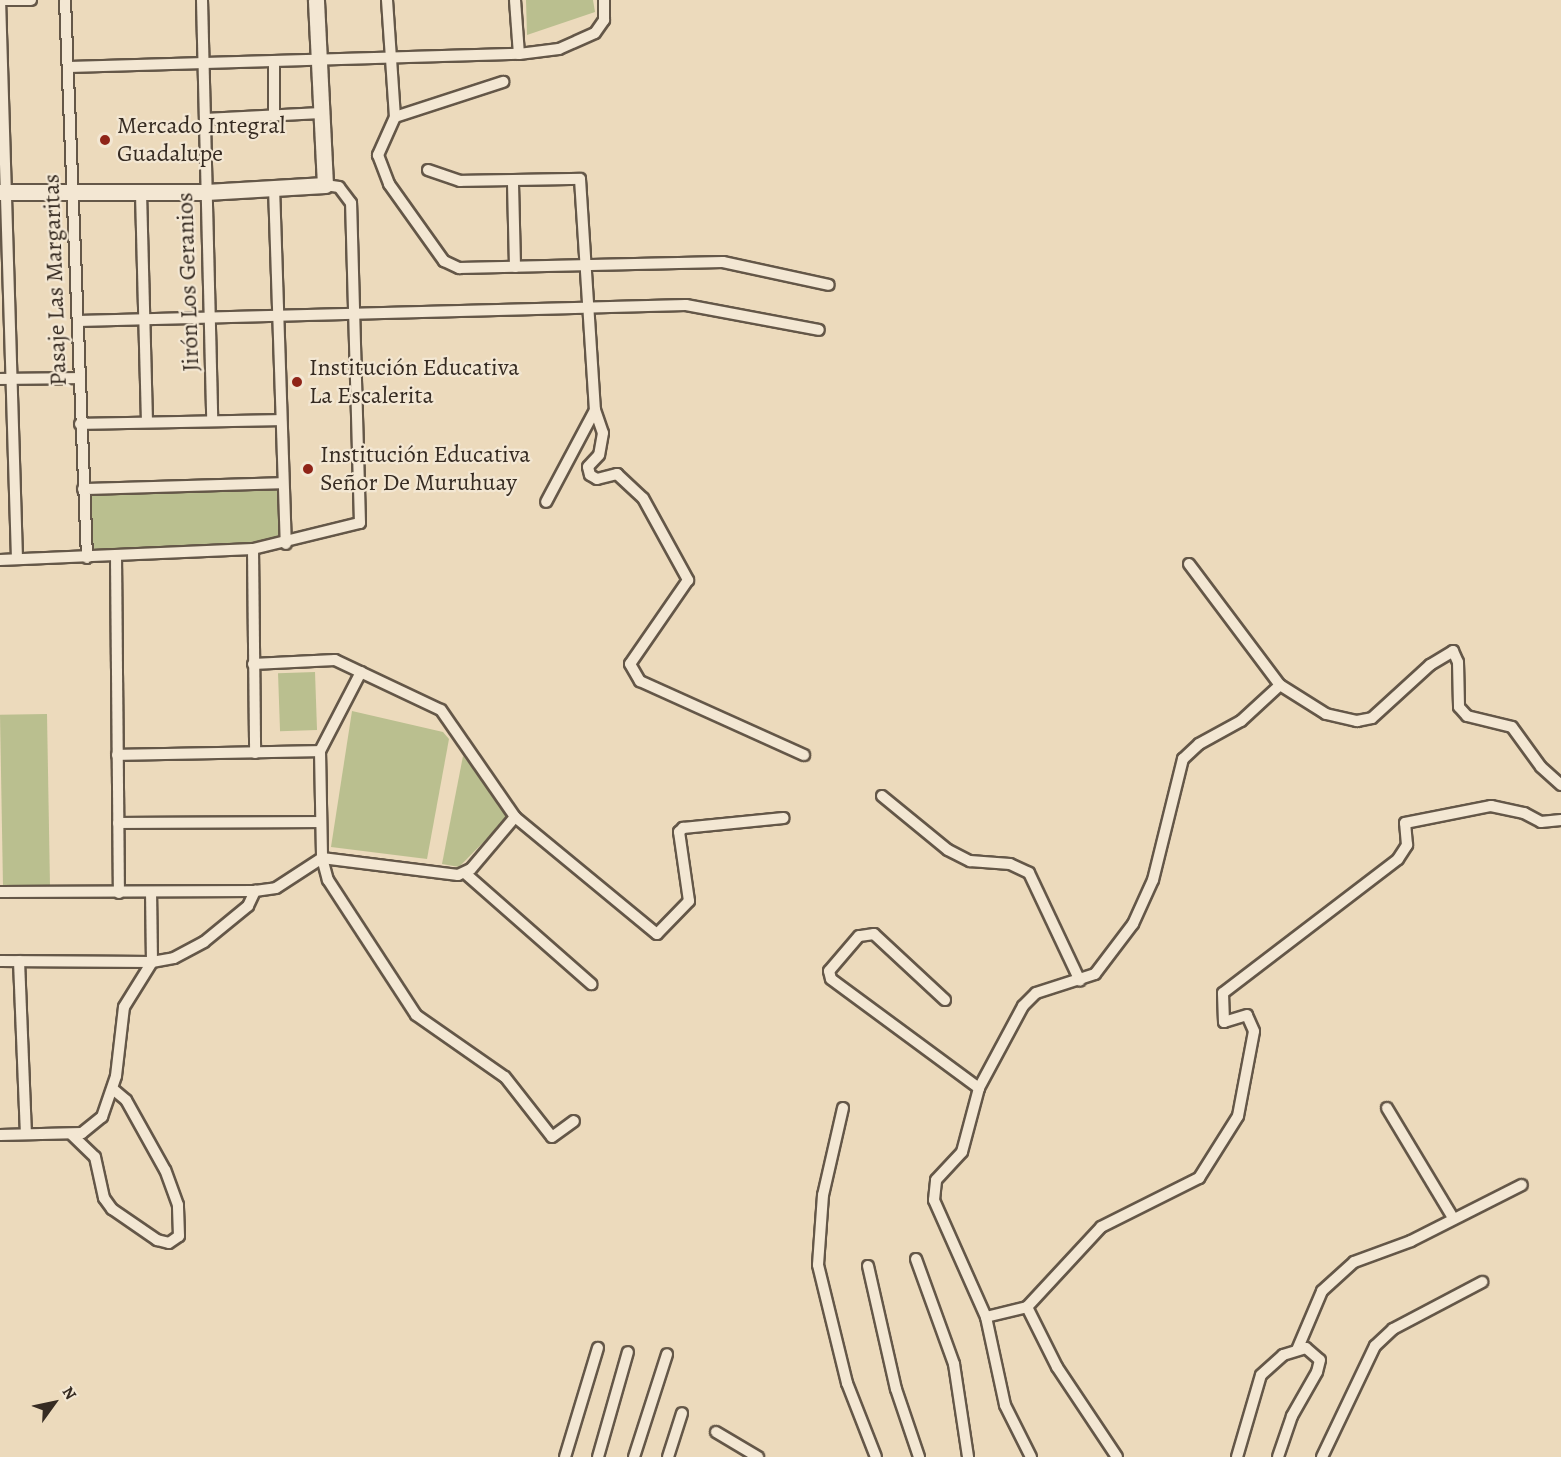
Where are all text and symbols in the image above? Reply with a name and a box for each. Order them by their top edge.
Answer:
place label: Mercado Integral Guadalupe [117,112,285,168]
marker: Mercado Integral Guadalupe [98,133,112,147]
street label: Pasaje Las Margaritas [37,174,73,386]
street label: Jirón Los Geranios [170,192,206,372]
place label: Institución Educativa La Escalerita [309,354,519,410]
marker: Institución Educativa La Escalerita [290,375,304,389]
place label: Institución Educativa Señor De Muruhuay [320,441,530,497]
marker: Institución Educativa Señor De Muruhuay [301,462,315,476]
north arrow [24,1373,84,1433]
text: N [57,1382,81,1404]

